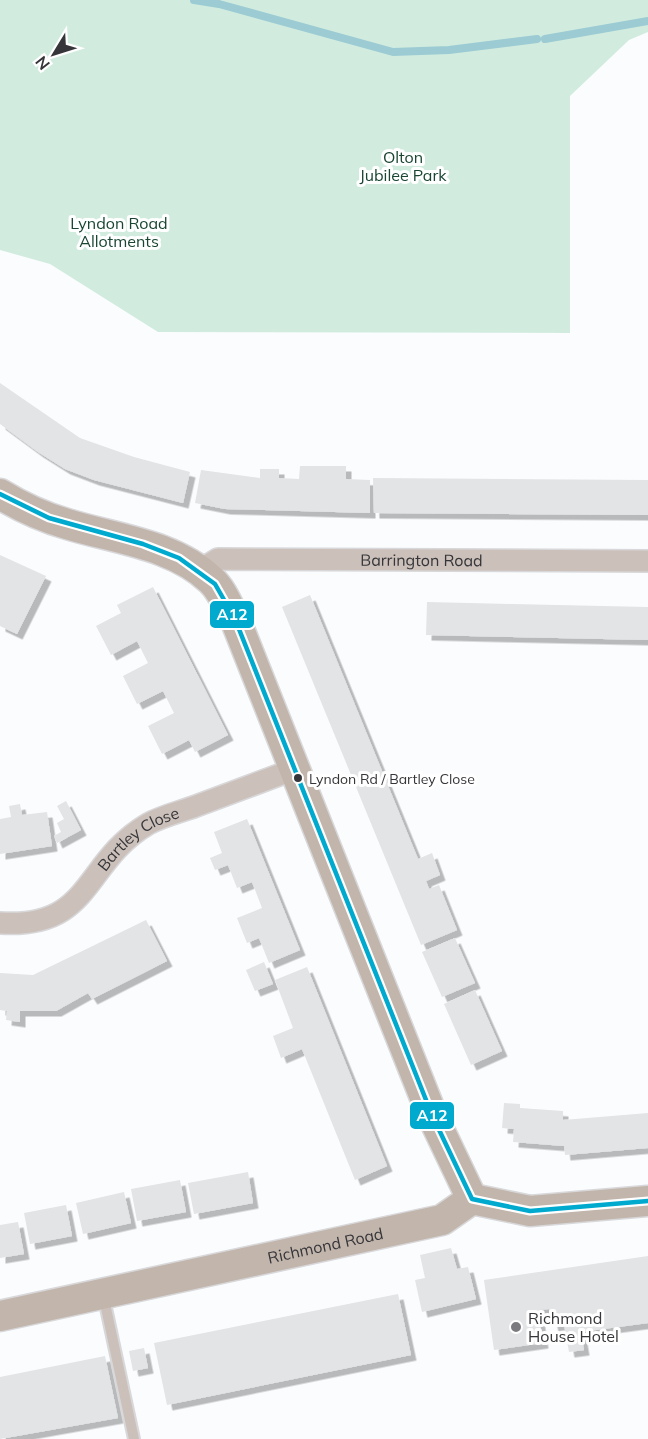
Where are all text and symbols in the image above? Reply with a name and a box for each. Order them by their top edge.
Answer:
north arrow [24,24,84,84]
text: N [31,52,54,74]
park label: Olton Jubilee Park [360,147,447,185]
park label: Lyndon Road Allotments [70,213,168,251]
street label: Barrington Road [360,550,483,570]
line badge: A12 [209,600,255,629]
text: A12 [216,604,248,624]
place label: Lyndon Rd / Bartley Close [309,770,475,788]
marker: Lyndon Rd / Bartley Close [292,772,304,784]
street label: Bartley Close [93,802,182,875]
line badge: A12 [409,1101,455,1130]
text: A12 [416,1105,448,1125]
street label: Richmond Road [266,1223,385,1268]
place label: Richmond House Hotel [528,1308,619,1346]
marker: Richmond House Hotel [509,1320,523,1334]

